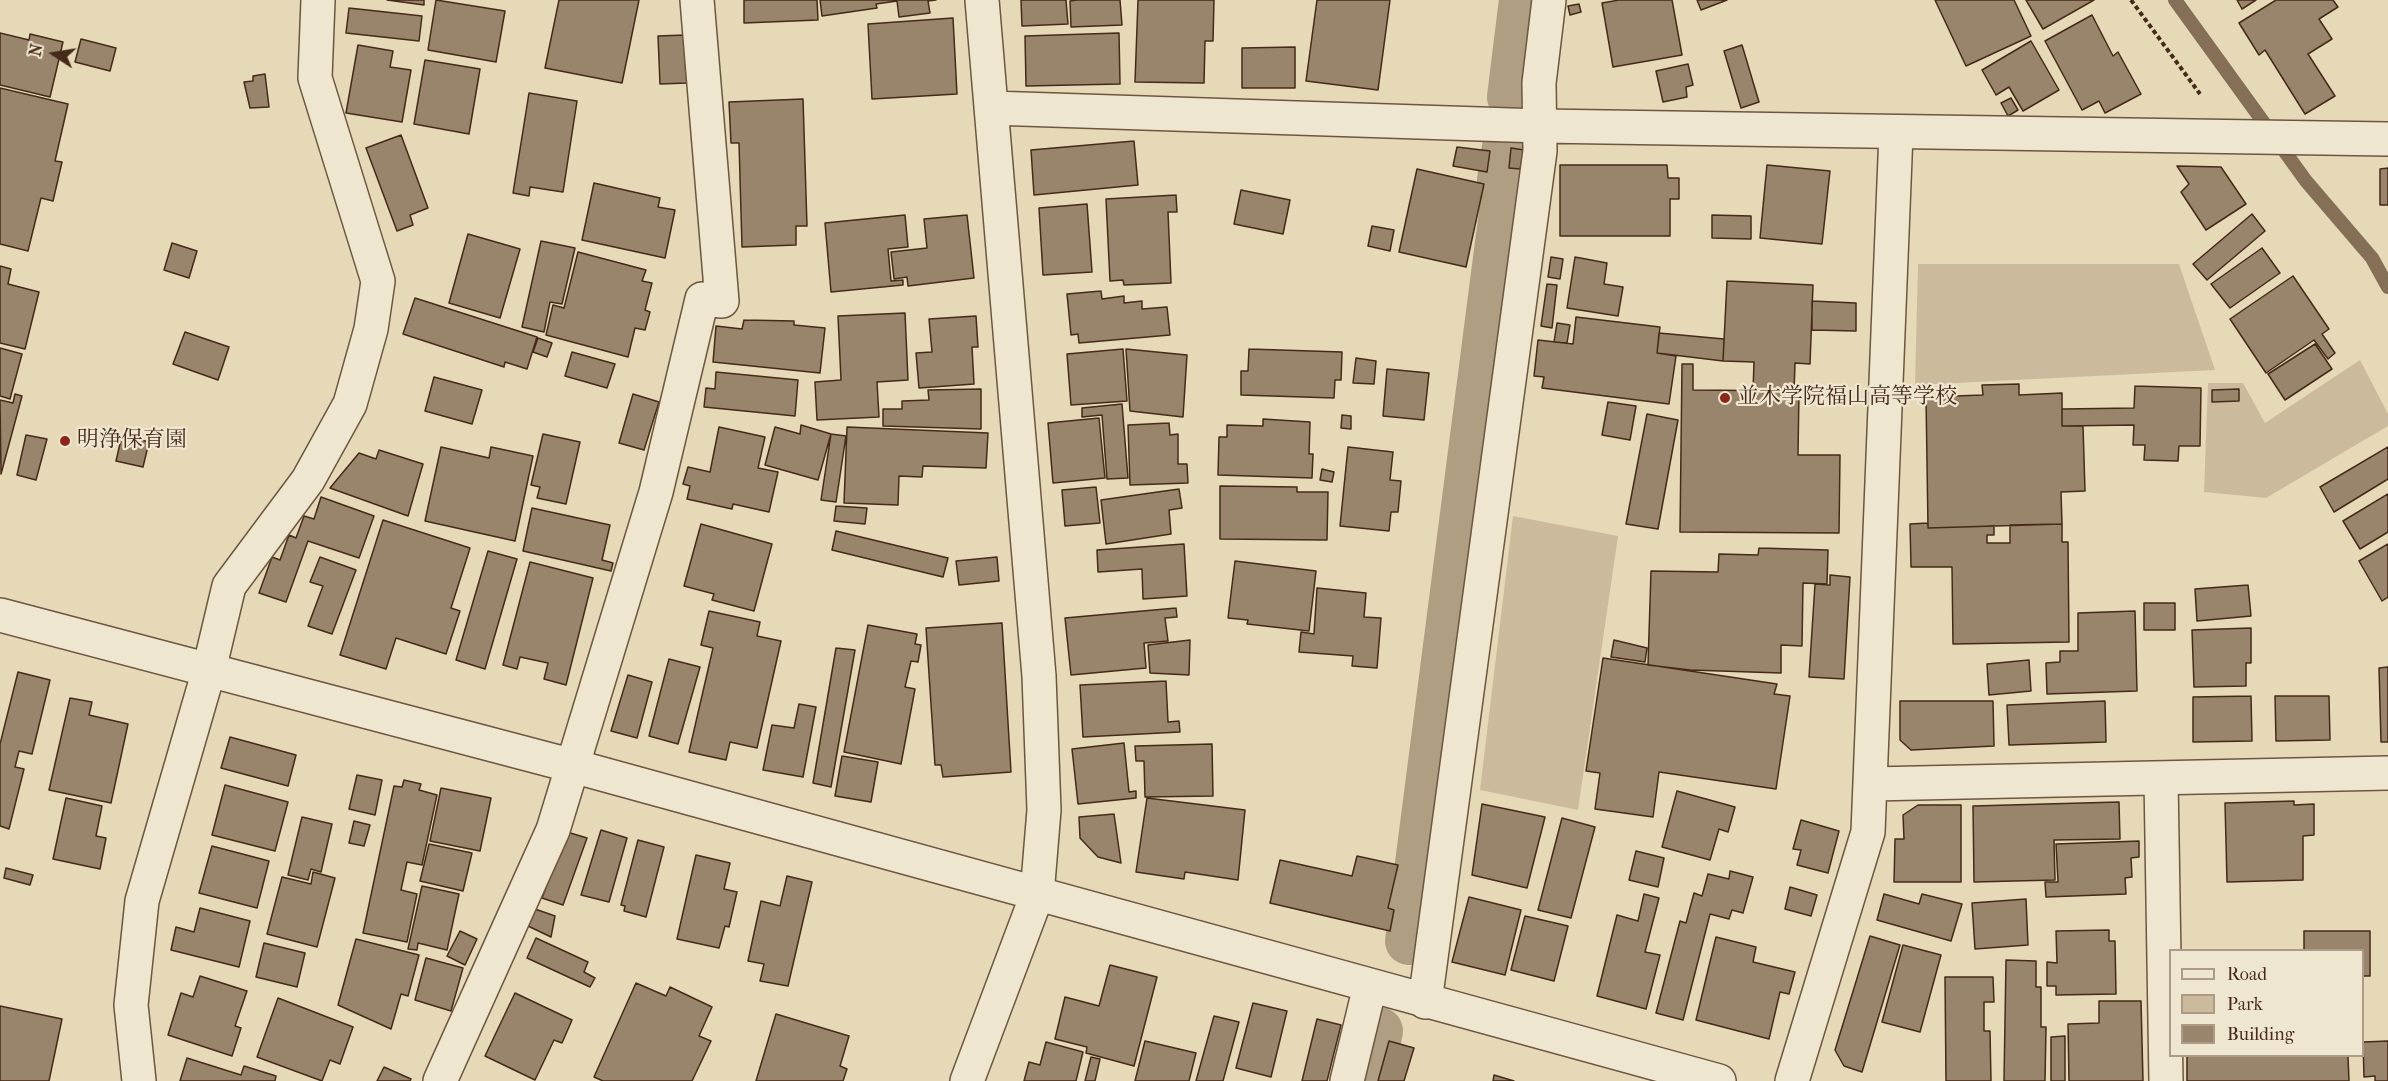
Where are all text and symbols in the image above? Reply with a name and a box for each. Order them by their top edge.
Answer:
north arrow [24,24,84,84]
text: N [25,42,46,58]
place label: 並木学院福山高等学校 [1737,385,1957,411]
marker: 並木学院福山高等学校 [1718,391,1732,405]
place label: 明浄保育園 [77,428,187,454]
marker: 明浄保育園 [58,434,72,448]
legend [2169,949,2364,1057]
text: Road [2227,964,2267,985]
text: Park [2227,994,2263,1015]
text: Building [2227,1024,2294,1045]

